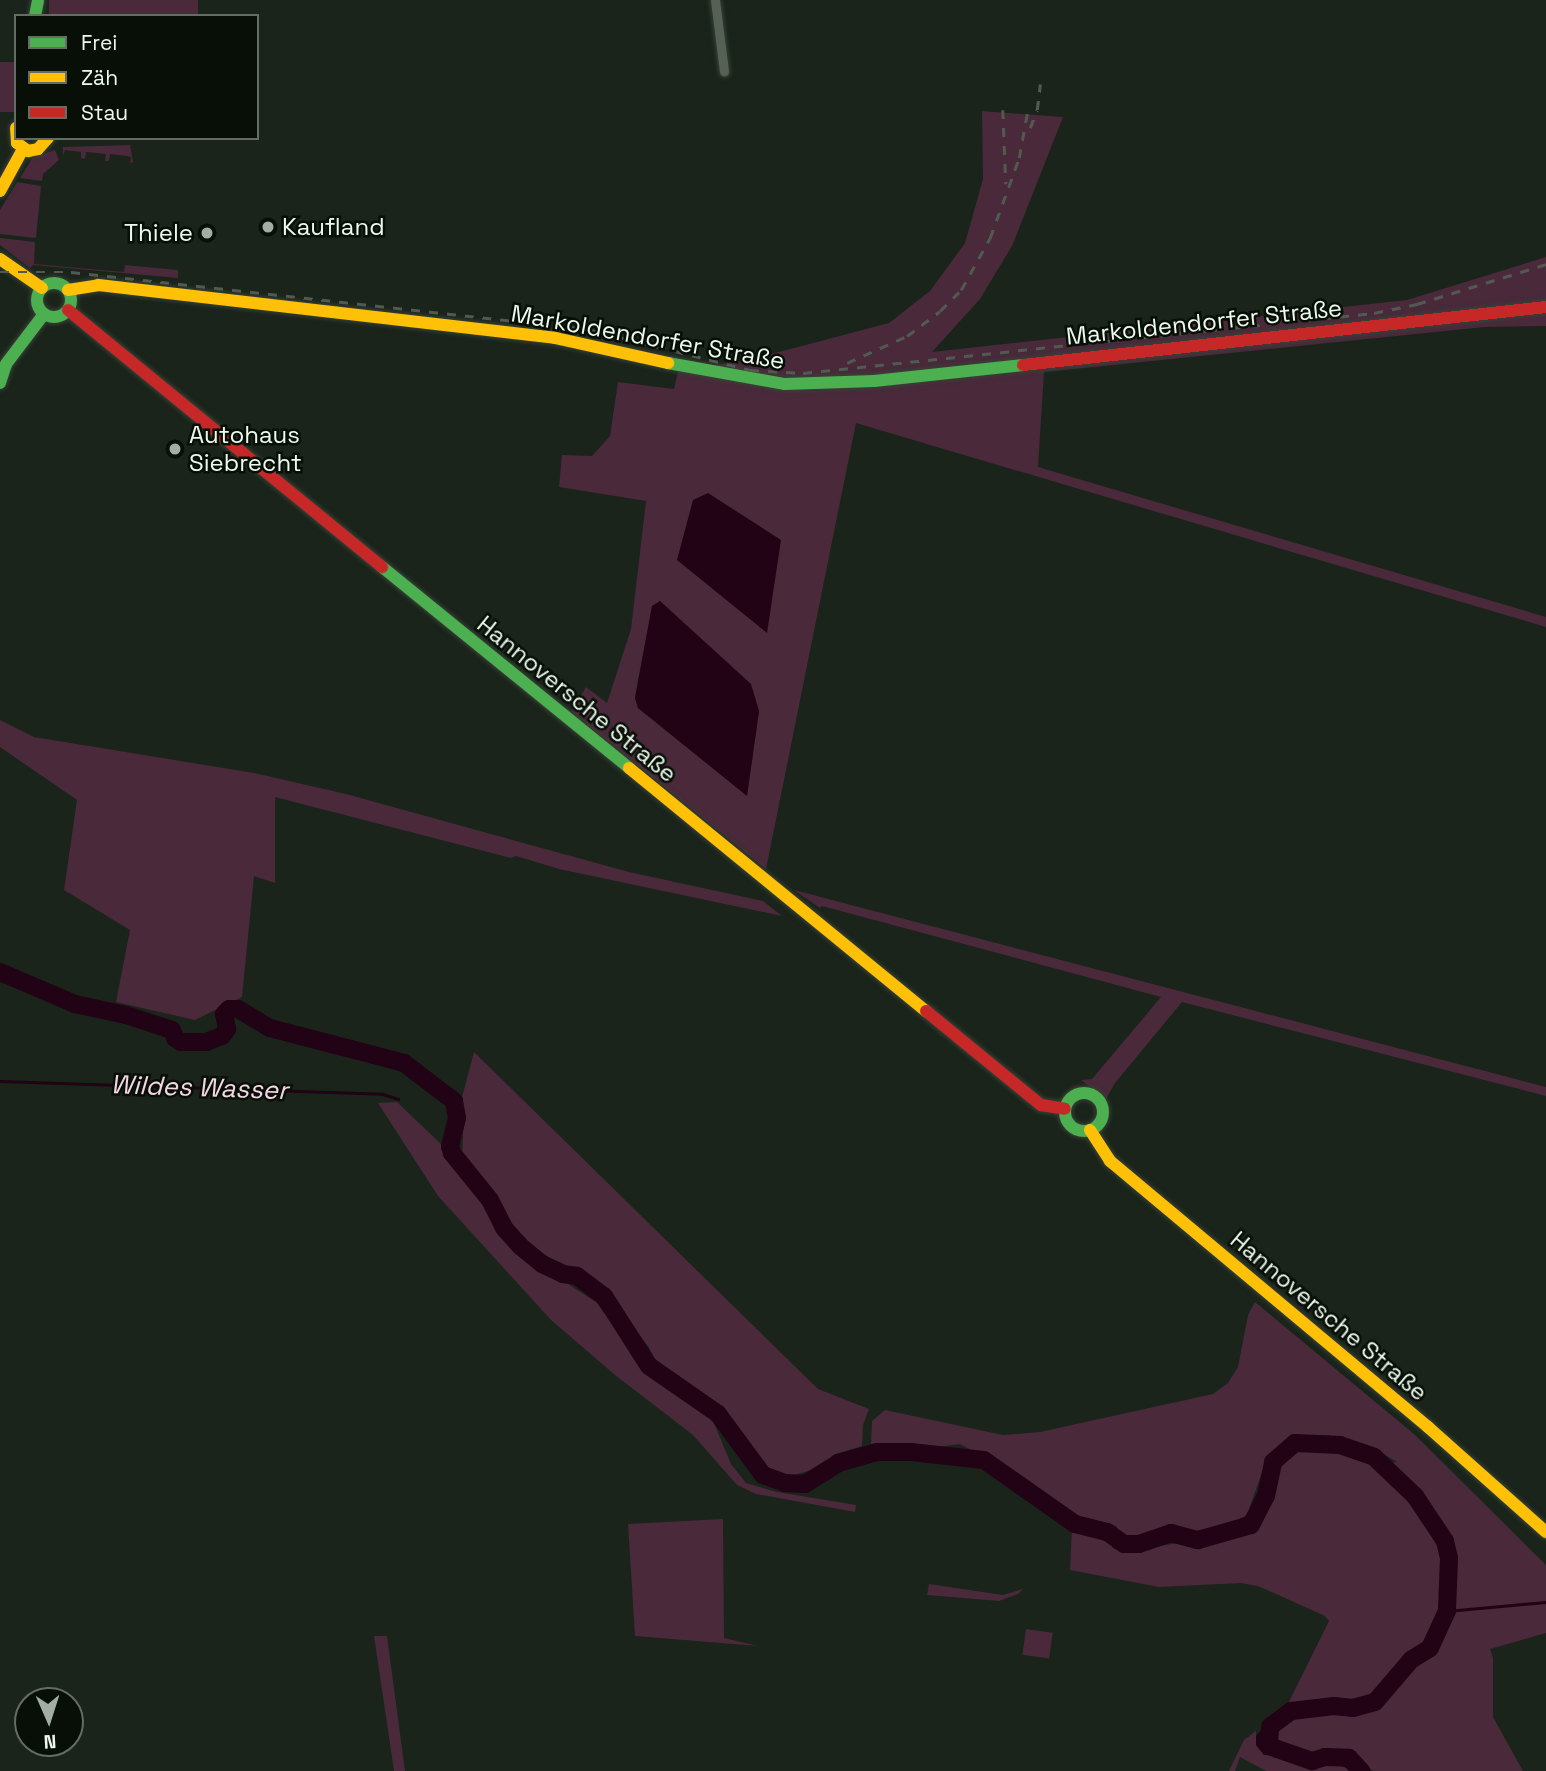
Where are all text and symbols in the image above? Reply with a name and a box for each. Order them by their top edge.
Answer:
legend [14,14,259,140]
text: Frei [81,29,117,56]
text: Zäh [81,64,118,91]
text: Stau [81,99,128,126]
place label: Kaufland [282,213,385,241]
place label: Thiele [124,219,193,247]
marker: Kaufland [260,219,276,235]
marker: Thiele [199,225,215,241]
street label: Markoldendorfer Straße [1065,293,1343,351]
street label: Markoldendorfer Straße [509,299,787,375]
place label: Autohaus Siebrecht [189,421,302,477]
marker: Autohaus Siebrecht [167,441,183,457]
street label: Hannoversche Straße [471,610,683,788]
water label: Wildes Wasser [110,1069,288,1107]
street label: Hannoversche Straße [1225,1225,1433,1407]
north arrow [14,1687,84,1757]
text: N [43,1729,57,1754]

